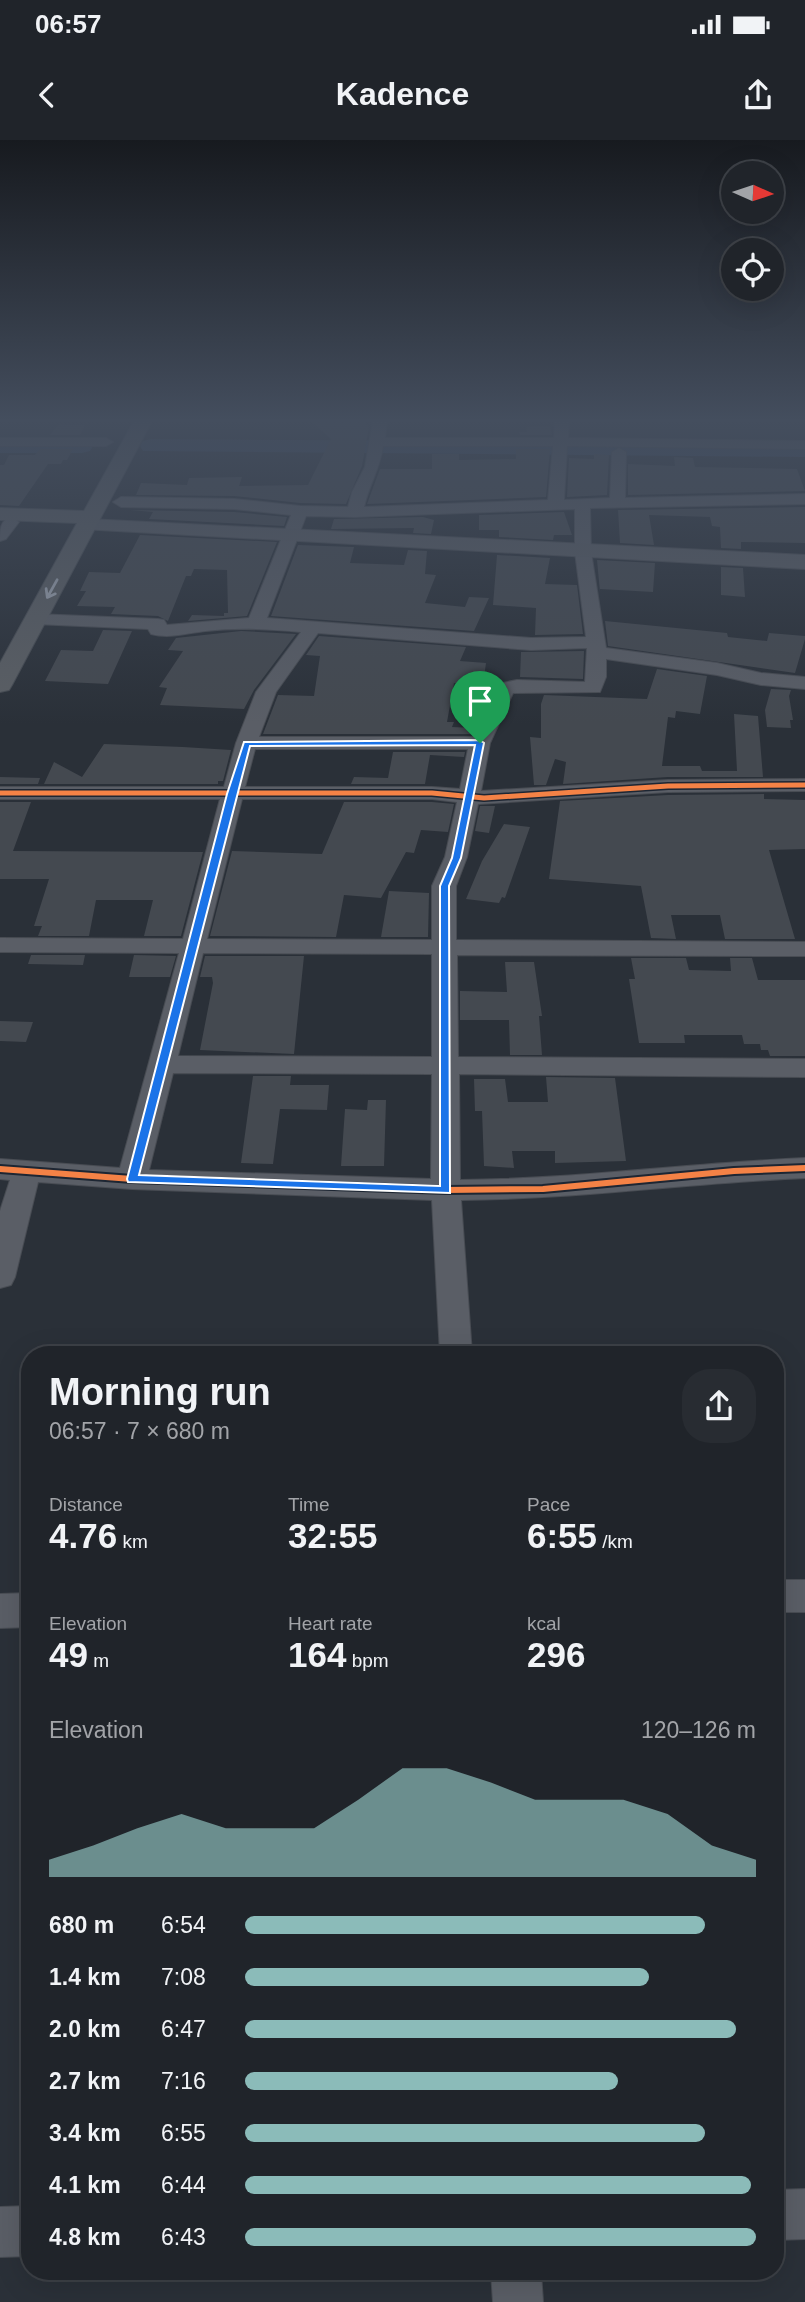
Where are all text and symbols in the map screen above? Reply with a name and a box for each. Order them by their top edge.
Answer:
text: 06:57 [35,9,102,39]
icon: back [28,76,66,114]
text: Kadence [336,76,469,112]
icon: share [739,76,777,114]
north arrow [721,161,784,224]
map controls [721,161,784,301]
button: locate [721,238,784,301]
one-way arrow [45,578,59,598]
pin [450,671,510,743]
icon: arrive [461,682,499,720]
button: share [682,1369,756,1443]
text: Morning run [49,1371,271,1413]
text: 06:57 · 7 × 680 m [49,1418,230,1444]
text: Distance [49,1494,123,1515]
text: Time [288,1494,330,1515]
text: Pace [527,1494,570,1515]
text: 4.76 [49,1516,117,1555]
text: 32:55 [288,1516,378,1555]
text: 6:55 [527,1516,597,1555]
text: km [117,1531,148,1552]
text: /km [597,1531,633,1552]
text: Elevation [49,1613,127,1634]
text: Heart rate [288,1613,372,1634]
text: kcal [527,1613,561,1634]
text: 49 [49,1635,88,1674]
text: 164 [288,1635,346,1674]
text: 296 [527,1635,585,1674]
text: m [88,1650,109,1671]
text: bpm [346,1650,389,1671]
text: Elevation [49,1717,144,1743]
text: 120–126 m [641,1717,756,1743]
text: 680 m [49,1912,114,1938]
text: 6:54 [161,1912,206,1938]
text: 1.4 km [49,1964,121,1990]
text: 7:08 [161,1964,206,1990]
text: 2.0 km [49,2016,121,2042]
text: 6:47 [161,2016,206,2042]
text: 2.7 km [49,2068,121,2094]
text: 7:16 [161,2068,206,2094]
text: 3.4 km [49,2120,121,2146]
text: 6:55 [161,2120,206,2146]
text: 4.1 km [49,2172,121,2198]
text: 6:44 [161,2172,206,2198]
text: 4.8 km [49,2224,121,2250]
text: 6:43 [161,2224,206,2250]

